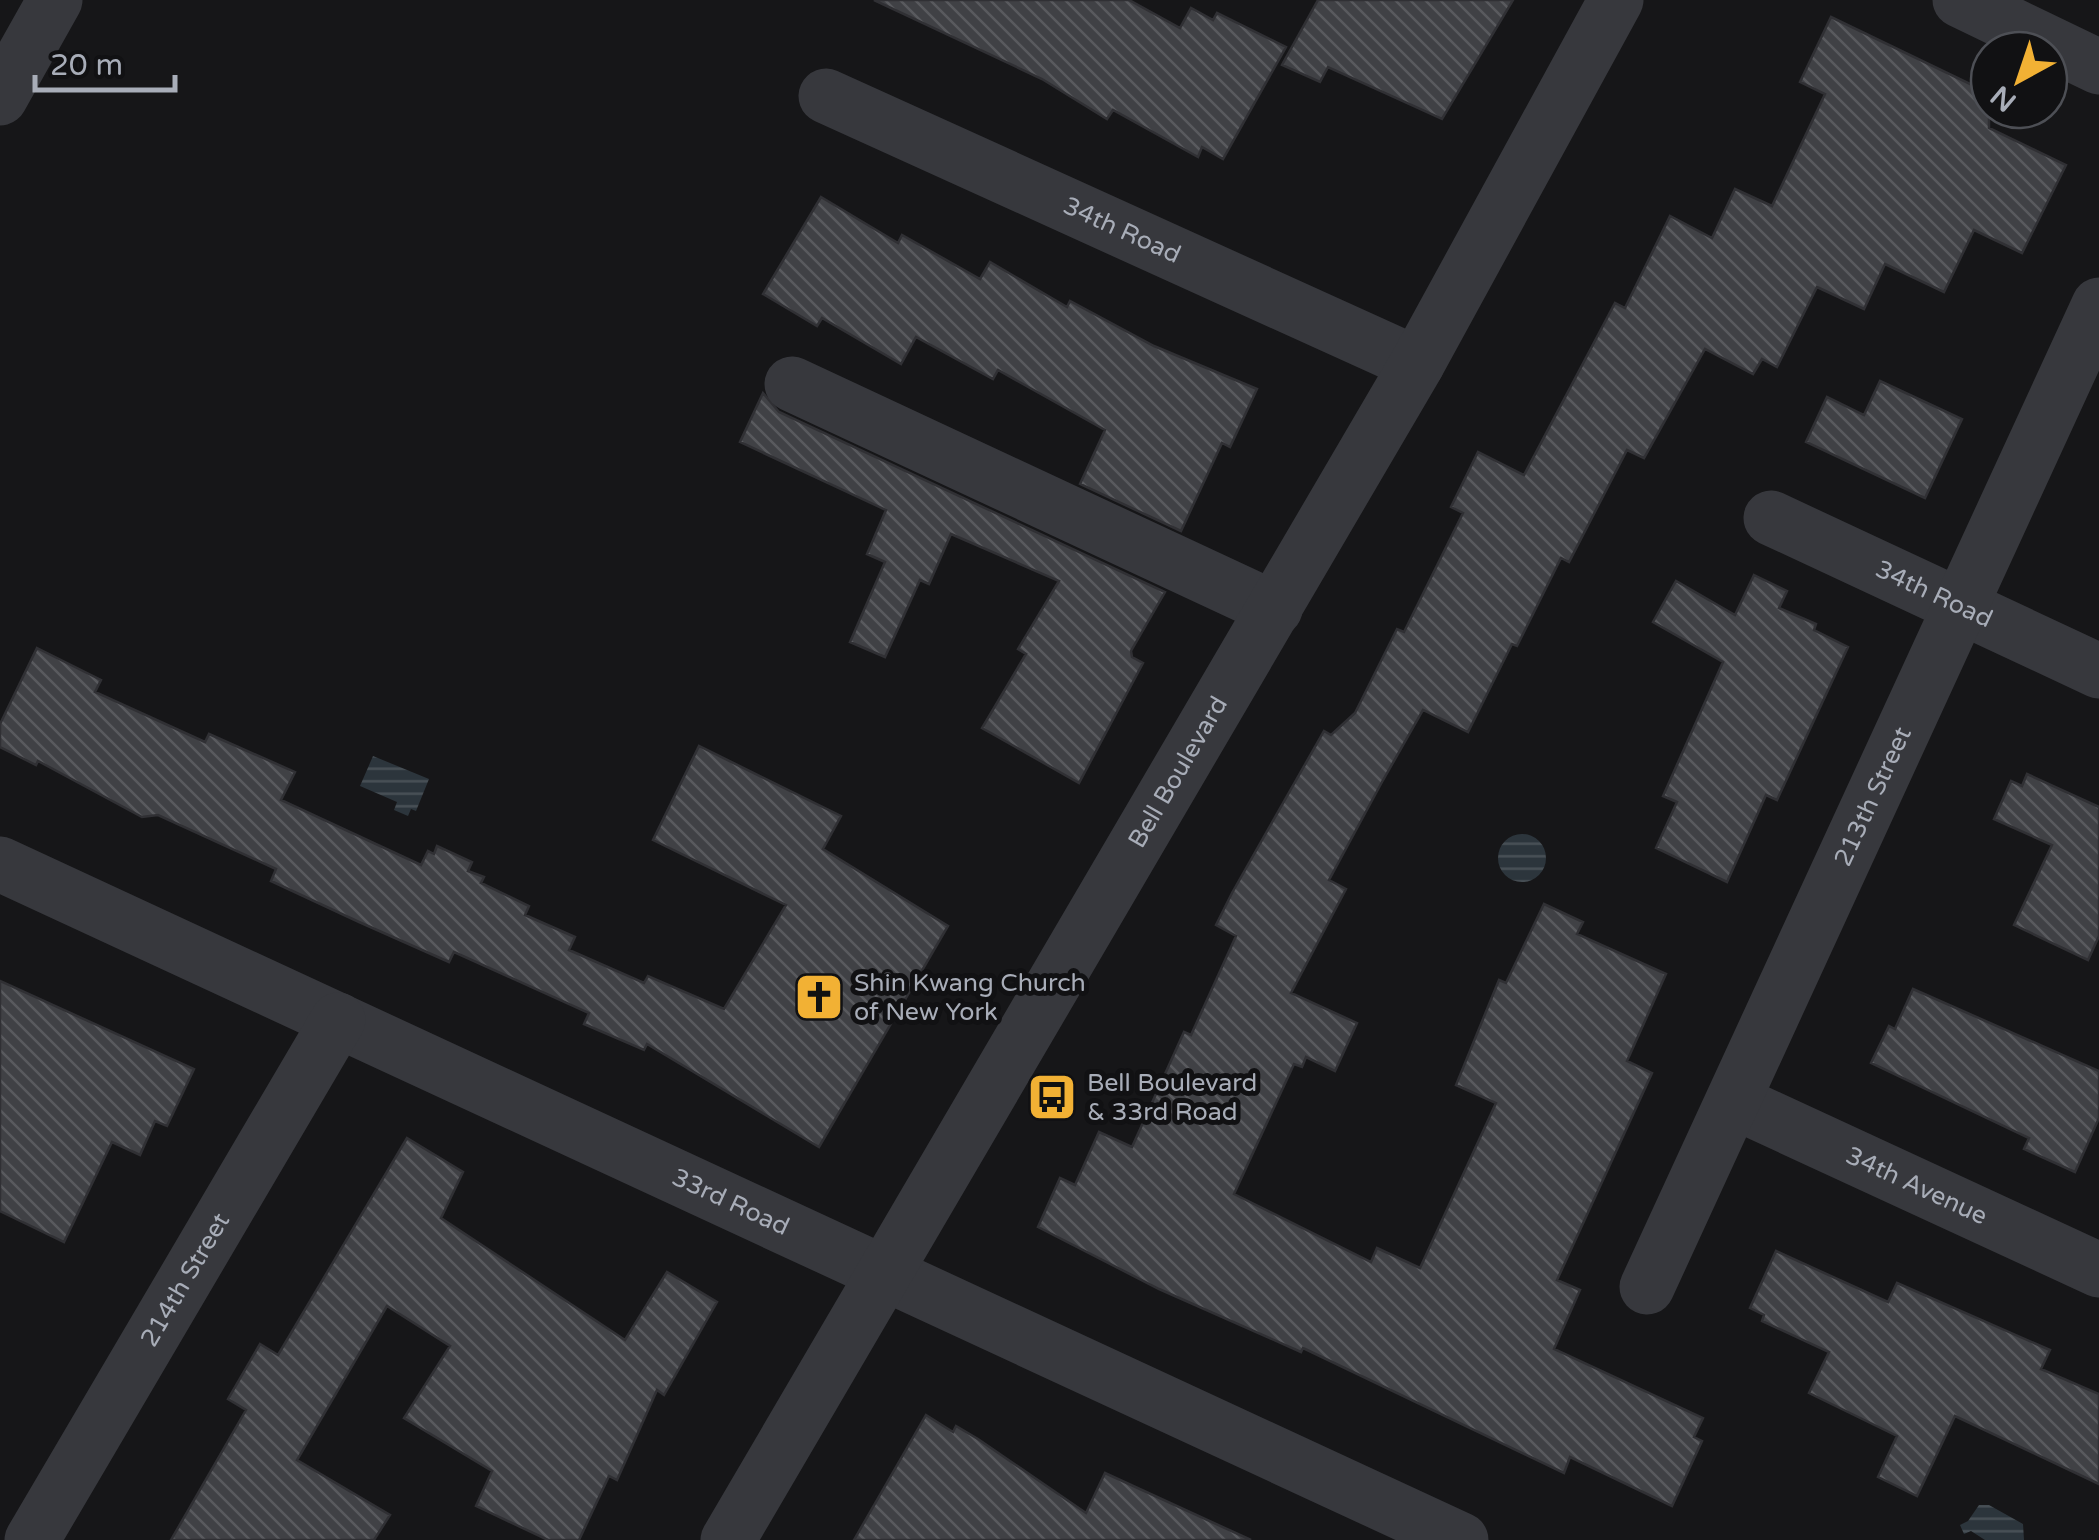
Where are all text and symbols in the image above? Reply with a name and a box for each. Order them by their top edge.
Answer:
scale bar [35,30,175,92]
north arrow [1969,30,2069,130]
text: 20 m [50,47,123,84]
text: N [1984,78,2023,119]
street label: 34th Road [1059,191,1185,270]
street label: 34th Road [1871,554,1997,634]
street label: Bell Boulevard [1122,691,1234,853]
street label: 213th Street [1828,722,1918,871]
place label: Shin Kwang Church of New York [854,968,1086,1027]
church icon: Shin Kwang Church of New York [793,971,845,1023]
place label: Bell Boulevard & 33rd Road [1087,1068,1257,1127]
bus stop icon: Bell Boulevard & 33rd Road [1026,1071,1078,1123]
street label: 34th Avenue [1841,1140,1992,1231]
street label: 33rd Road [667,1162,794,1242]
street label: 214th Street [134,1207,236,1352]

